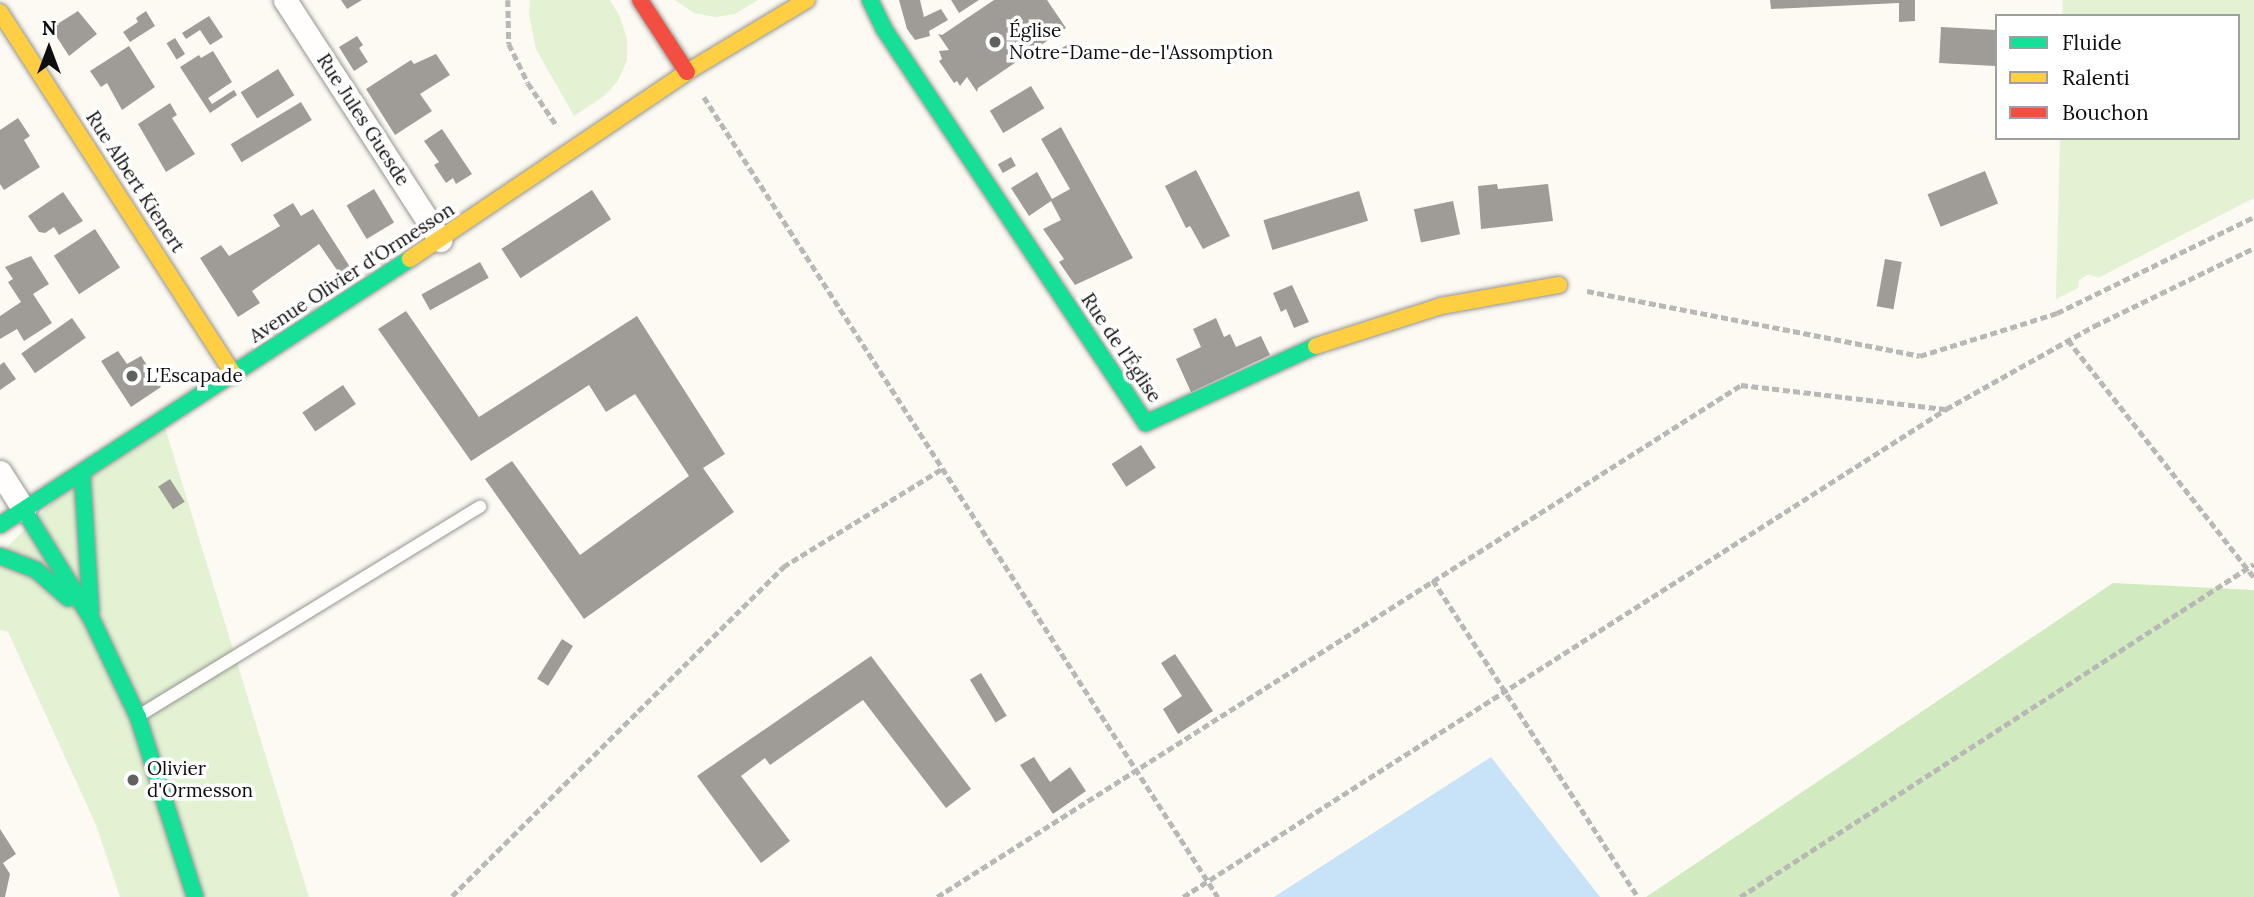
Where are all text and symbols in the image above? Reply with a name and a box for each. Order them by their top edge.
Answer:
north arrow [14,14,84,84]
legend [1995,14,2240,140]
text: N [42,16,56,40]
place label: Église Notre-Dame-de-l'Assomption [1009,20,1273,64]
text: Fluide [2062,29,2122,56]
marker: Église Notre-Dame-de-l'Assomption [987,34,1003,50]
street label: Rue Jules Guesde [312,50,414,190]
text: Ralenti [2062,64,2130,91]
text: Bouchon [2062,99,2149,126]
street label: Rue Albert Kienert [81,107,189,257]
street label: Avenue Olivier d'Ormesson [245,198,459,348]
street label: Rue de l'Église [1076,289,1166,407]
place label: L'Escapade [146,365,243,387]
marker: L'Escapade [124,368,140,384]
place label: Olivier d'Ormesson [147,758,253,802]
marker: Olivier d'Ormesson [125,772,141,788]

